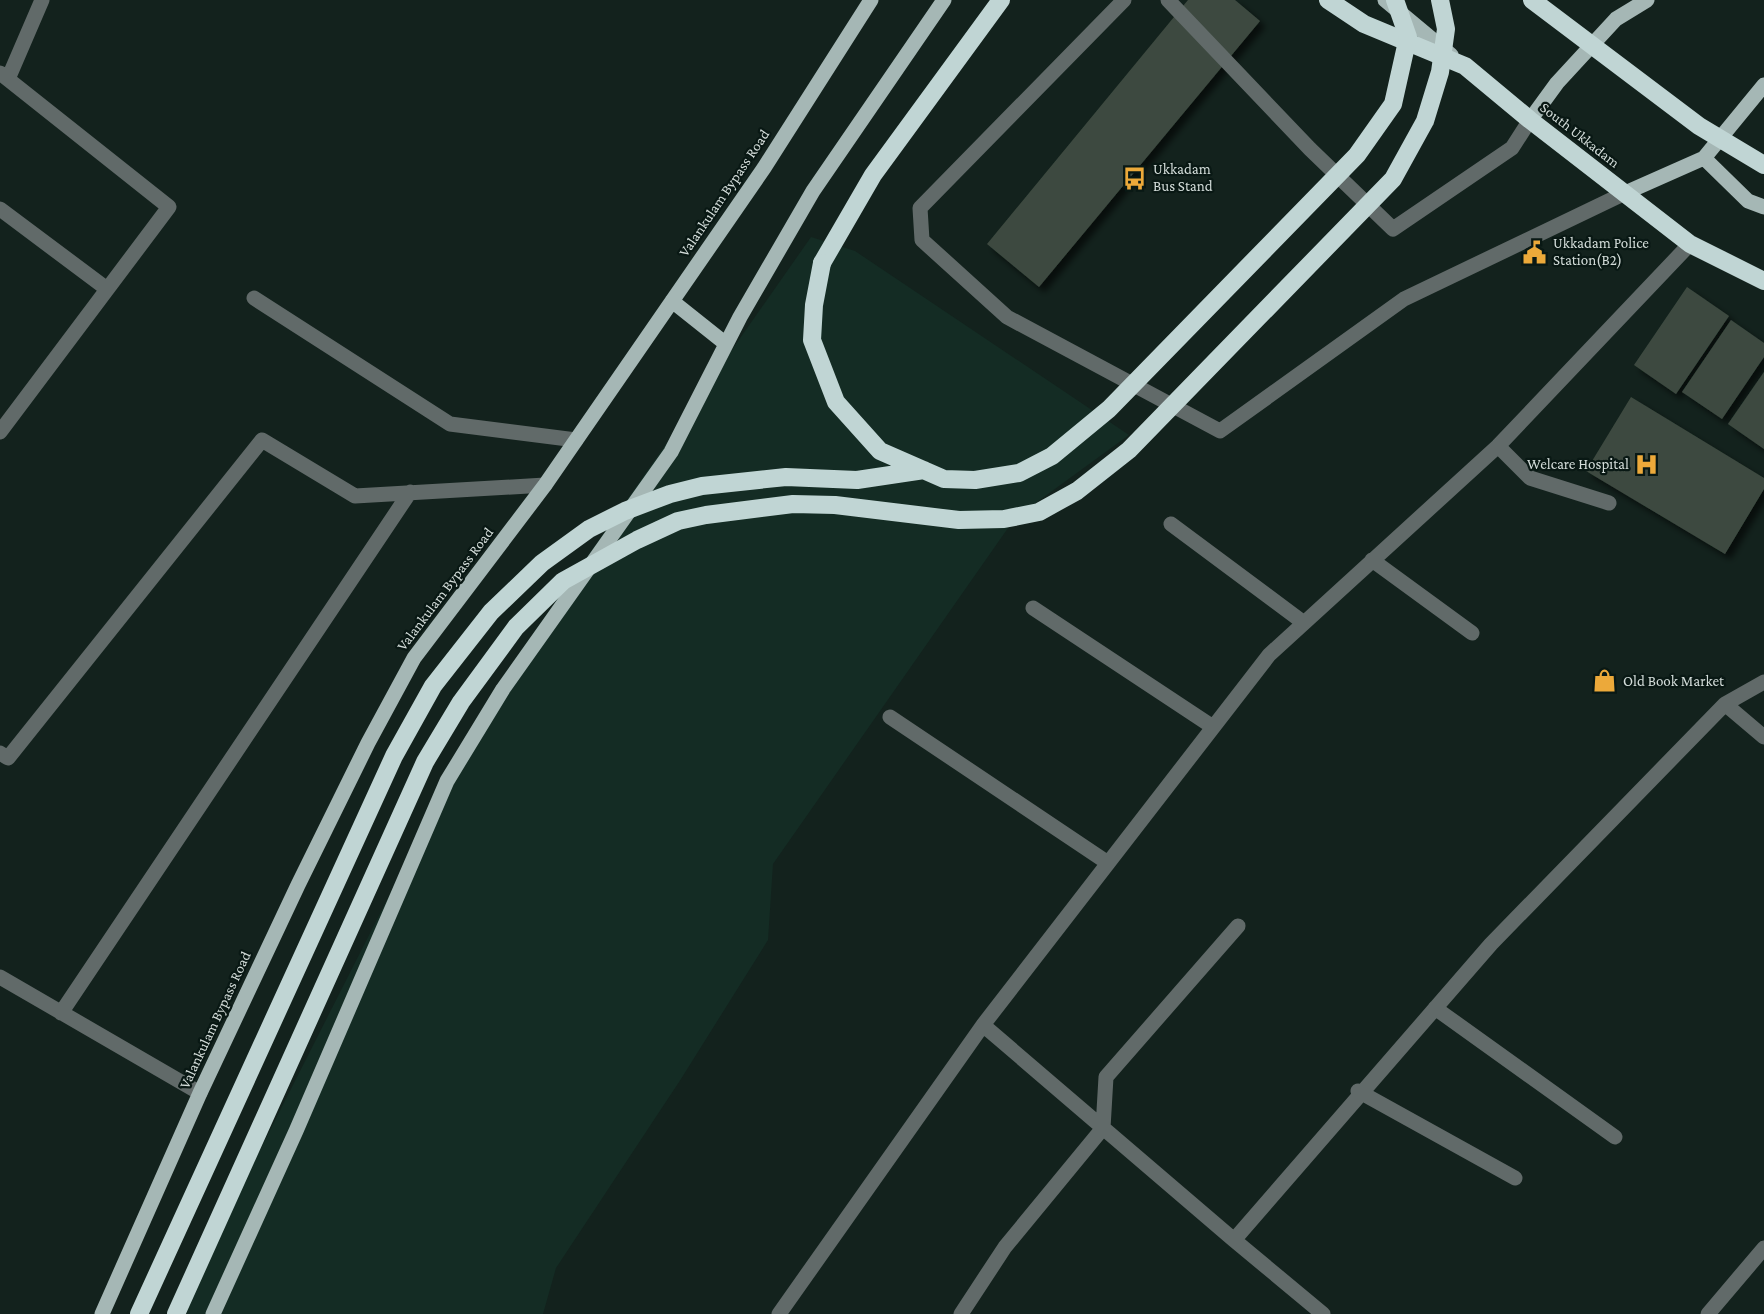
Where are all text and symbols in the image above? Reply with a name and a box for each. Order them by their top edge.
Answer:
street label: South Ukkadam [1537,99,1623,171]
street label: Valankulam Bypass Road [676,126,773,260]
place label: Ukkadam Bus Stand [1153,161,1213,194]
bus stop icon: Ukkadam Bus Stand [1122,165,1148,191]
place label: Ukkadam Police Station(B2) [1553,235,1649,269]
public building icon: Ukkadam Police Station(B2) [1522,239,1548,265]
hospital icon: Welcare Hospital [1634,451,1660,477]
place label: Welcare Hospital [1527,456,1629,473]
street label: Valankulam Bypass Road [394,524,497,654]
shop icon: Old Book Market [1592,668,1618,694]
place label: Old Book Market [1623,673,1725,689]
street label: Valankulam Bypass Road [176,949,255,1092]

